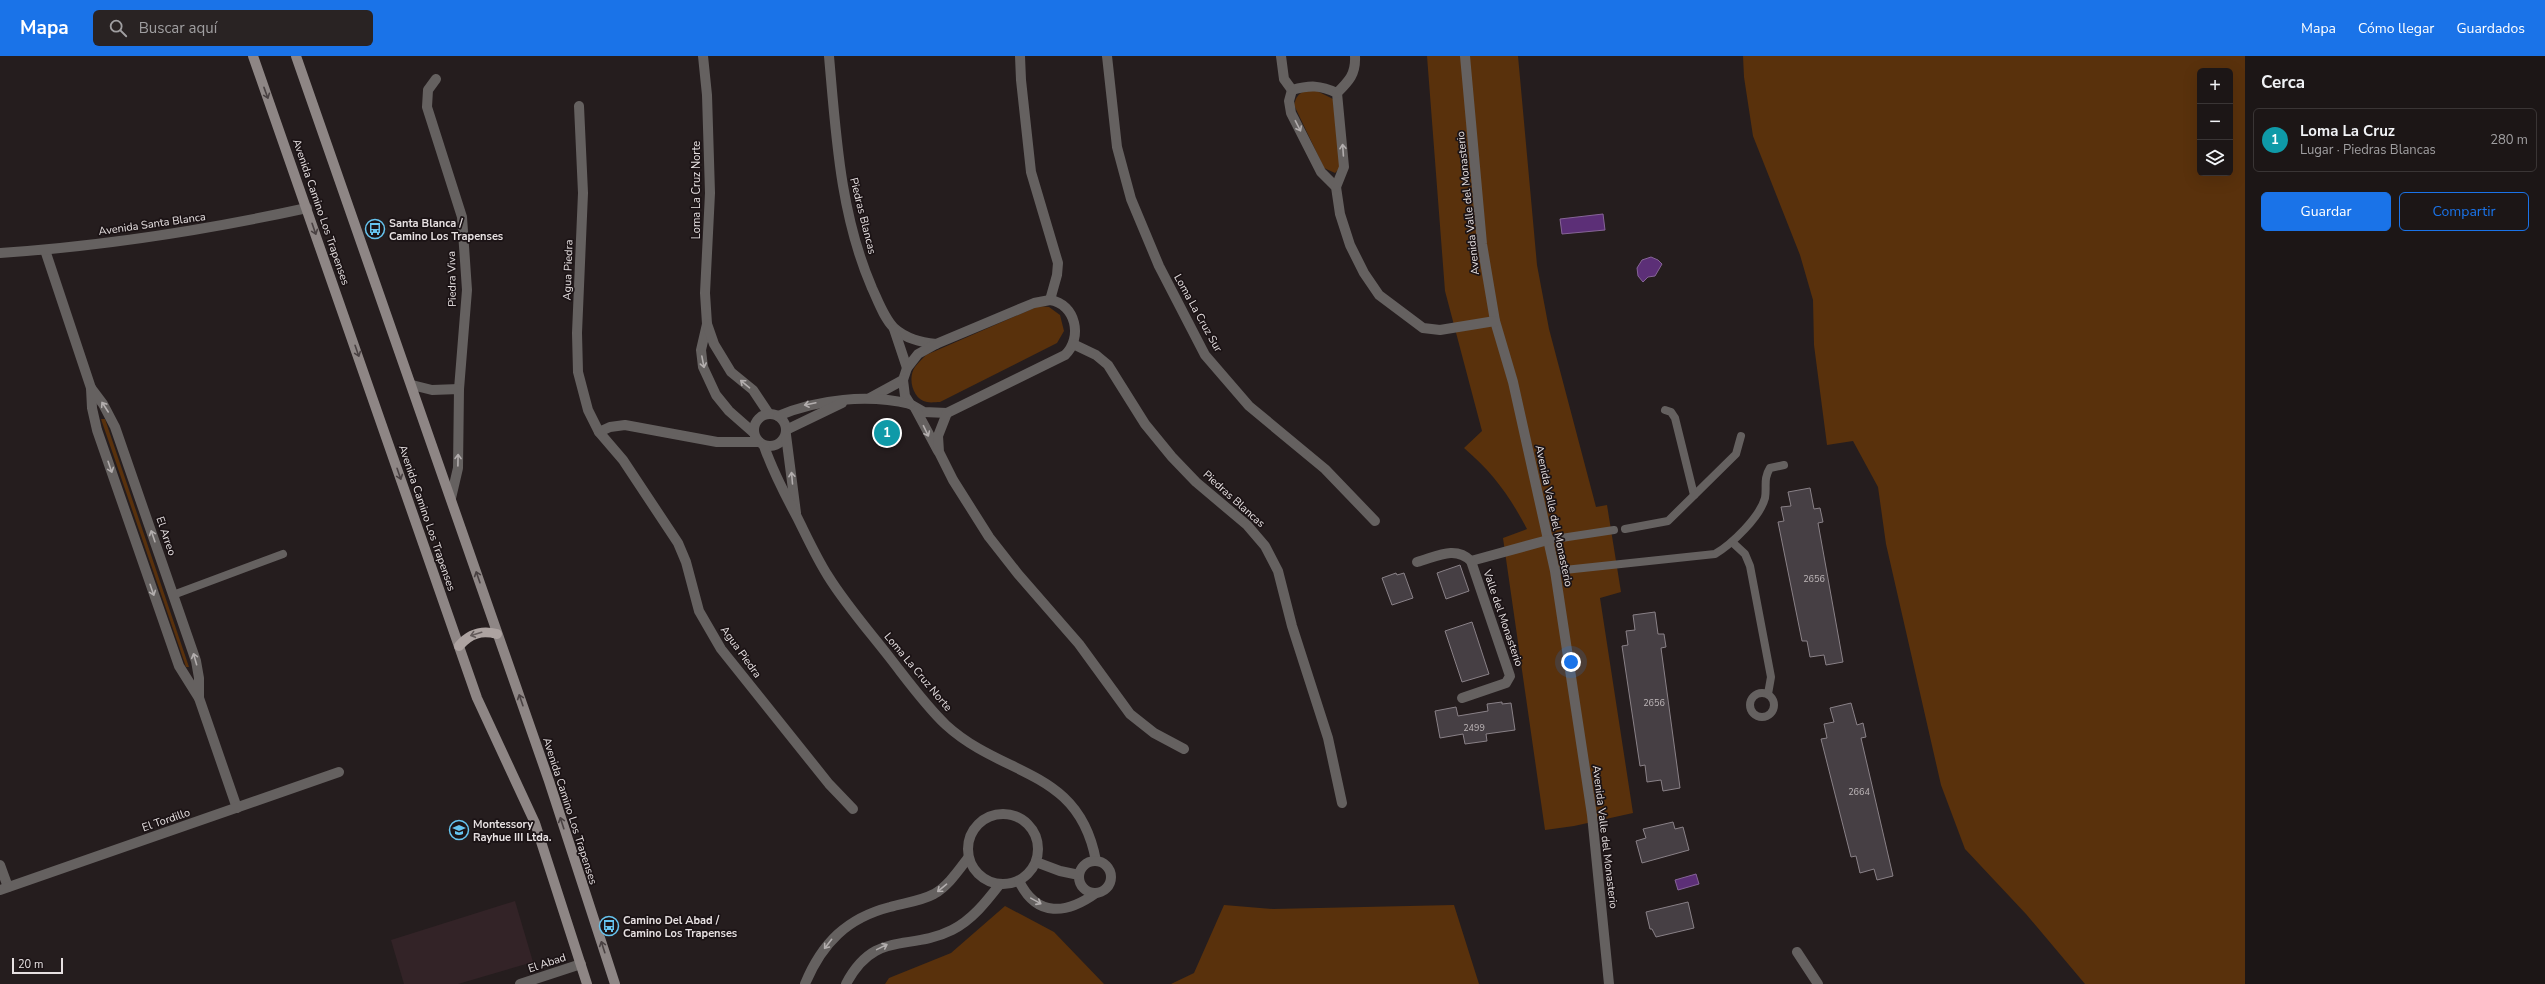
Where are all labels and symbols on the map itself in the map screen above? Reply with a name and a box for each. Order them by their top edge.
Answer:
one-way arrow [263,86,271,98]
one-way arrow [1295,120,1302,132]
street label: Avenida Valle del Monasterio [1453,130,1483,276]
street label: Avenida Camino Los Trapenses [289,137,353,287]
street label: Loma La Cruz Norte [689,141,704,239]
one-way arrow [1340,144,1347,157]
street label: Piedras Blancas [846,176,880,256]
street label: Avenida Santa Blanca [97,209,207,239]
place label: Santa Blanca / Camino Los Trapenses [389,216,503,244]
bus stop icon: Santa Blanca / Camino Los Trapenses [364,218,386,240]
one-way arrow [311,222,318,235]
street label: Agua Piedra [559,239,577,301]
street label: Piedra Viva [444,251,460,307]
street label: Loma La Cruz Sur [1170,271,1226,355]
one-way arrow [353,345,361,357]
one-way arrow [699,355,707,368]
one-way arrow [740,379,750,388]
one-way arrow [804,401,817,409]
one-way arrow [101,402,109,413]
pin: 1 [874,418,900,448]
one-way arrow [923,424,930,436]
street label: Avenida Camino Los Trapenses [395,443,459,593]
street label: Avenida Valle del Monasterio [1532,444,1576,588]
one-way arrow [454,454,462,467]
one-way arrow [107,460,114,473]
street label: Piedras Blancas [1200,467,1268,531]
one-way arrow [396,468,404,480]
one-way arrow [788,472,796,485]
street label: El Arreo [152,515,180,557]
one-way arrow [149,530,156,543]
street label: Valle del Monasterio [1479,567,1527,668]
one-way arrow [474,571,481,584]
house number: 2656 [1803,573,1825,585]
one-way arrow [149,584,157,596]
street label: Agua Piedra [717,623,765,681]
street label: Loma La Cruz Norte [881,630,955,715]
one-way arrow [470,631,483,638]
your location [1561,652,1581,672]
one-way arrow [191,653,198,666]
one-way arrow [516,695,524,707]
house number: 2656 [1643,697,1665,709]
house number: 2499 [1463,722,1485,734]
street label: Avenida Camino Los Trapenses [539,736,601,886]
street label: Avenida Valle del Monasterio [1589,764,1621,910]
house number: 2664 [1848,786,1870,798]
street label: El Tordillo [140,805,192,835]
place label: Montessory Rayhue III Ltda. [473,817,552,845]
one-way arrow [558,818,566,830]
school or university icon: Montessory Rayhue III Ltda. [448,819,470,841]
one-way arrow [937,883,947,892]
one-way arrow [1030,898,1042,905]
place label: Camino Del Abad / Camino Los Trapenses [623,913,737,941]
bus stop icon: Camino Del Abad / Camino Los Trapenses [598,915,620,937]
one-way arrow [824,938,832,949]
one-way arrow [599,941,606,954]
one-way arrow [876,943,888,950]
street label: El Abad [526,950,568,976]
scale bar [12,956,63,975]

